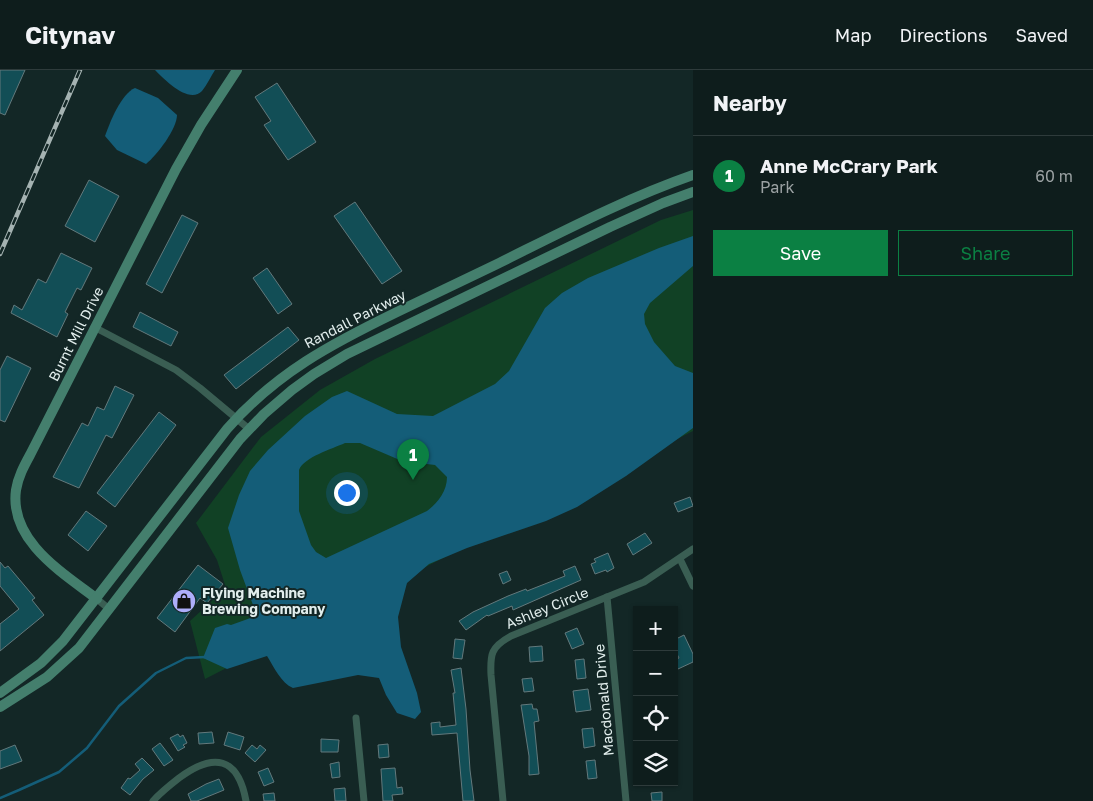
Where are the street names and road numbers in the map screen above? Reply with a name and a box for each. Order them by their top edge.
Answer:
street label: Burnt Mill Drive [44,284,107,384]
street label: Randall Parkway [301,286,409,352]
street label: Ashley Circle [503,583,591,632]
street label: Macdonald Drive [590,643,617,757]

